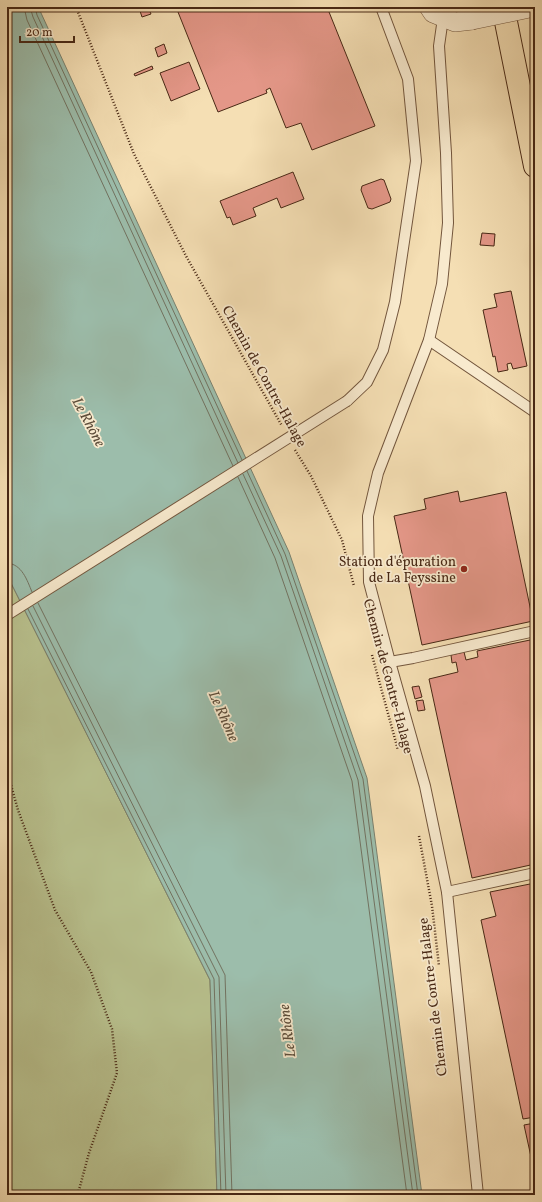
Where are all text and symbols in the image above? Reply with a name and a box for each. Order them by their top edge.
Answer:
scale bar [20,18,74,44]
text: 20 m [26,25,53,41]
street label: Chemin de Contre-Halage [217,302,311,451]
water label: Le Rhône [66,394,110,452]
place label: Station d'épuration de La Feyssine [339,553,456,588]
marker: Station d'épuration de La Feyssine [459,564,469,574]
street label: Chemin de Contre-Halage [358,597,417,756]
water label: Le Rhône [202,688,243,746]
street label: Chemin de Contre-Halage [414,916,453,1077]
water label: Le Rhône [275,1002,302,1059]

